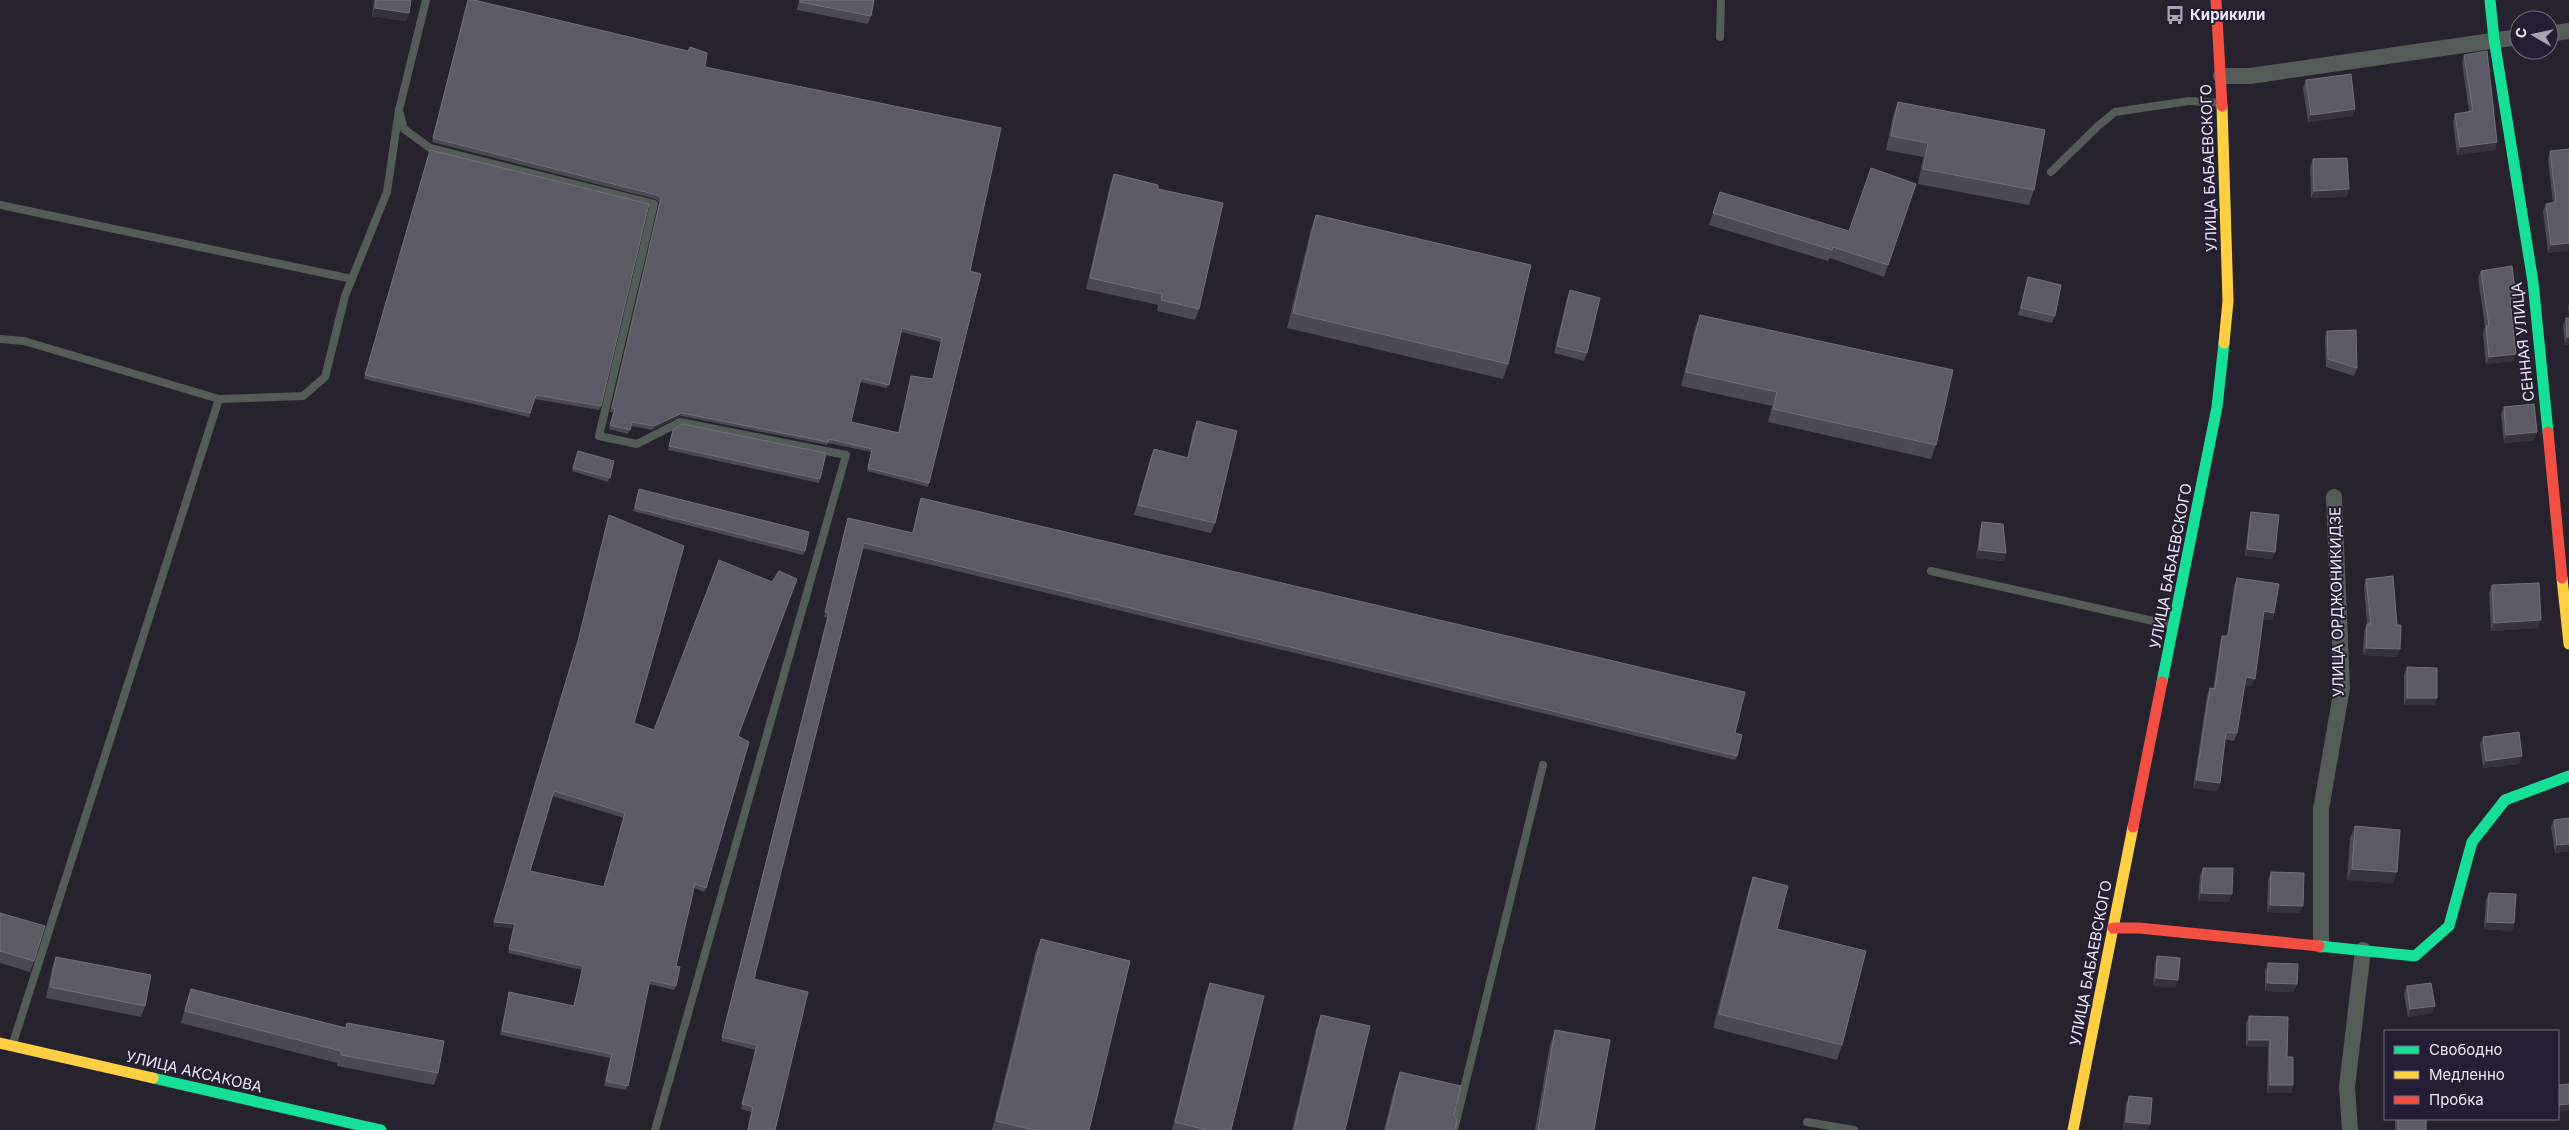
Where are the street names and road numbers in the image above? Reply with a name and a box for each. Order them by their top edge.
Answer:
street label: УЛИЦА БАБАЕВСКОГО [2196,84,2221,252]
street label: СЕННАЯ УЛИЦА [2507,282,2538,403]
street label: УЛИЦА БАБАЕВСКОГО [2145,482,2196,650]
street label: УЛИЦА ОРДЖОНИКИДЗЕ [2325,507,2348,697]
street label: УЛИЦА БАБАЕВСКОГО [2065,879,2116,1047]
street label: УЛИЦА АКСАКОВА [124,1047,264,1096]

